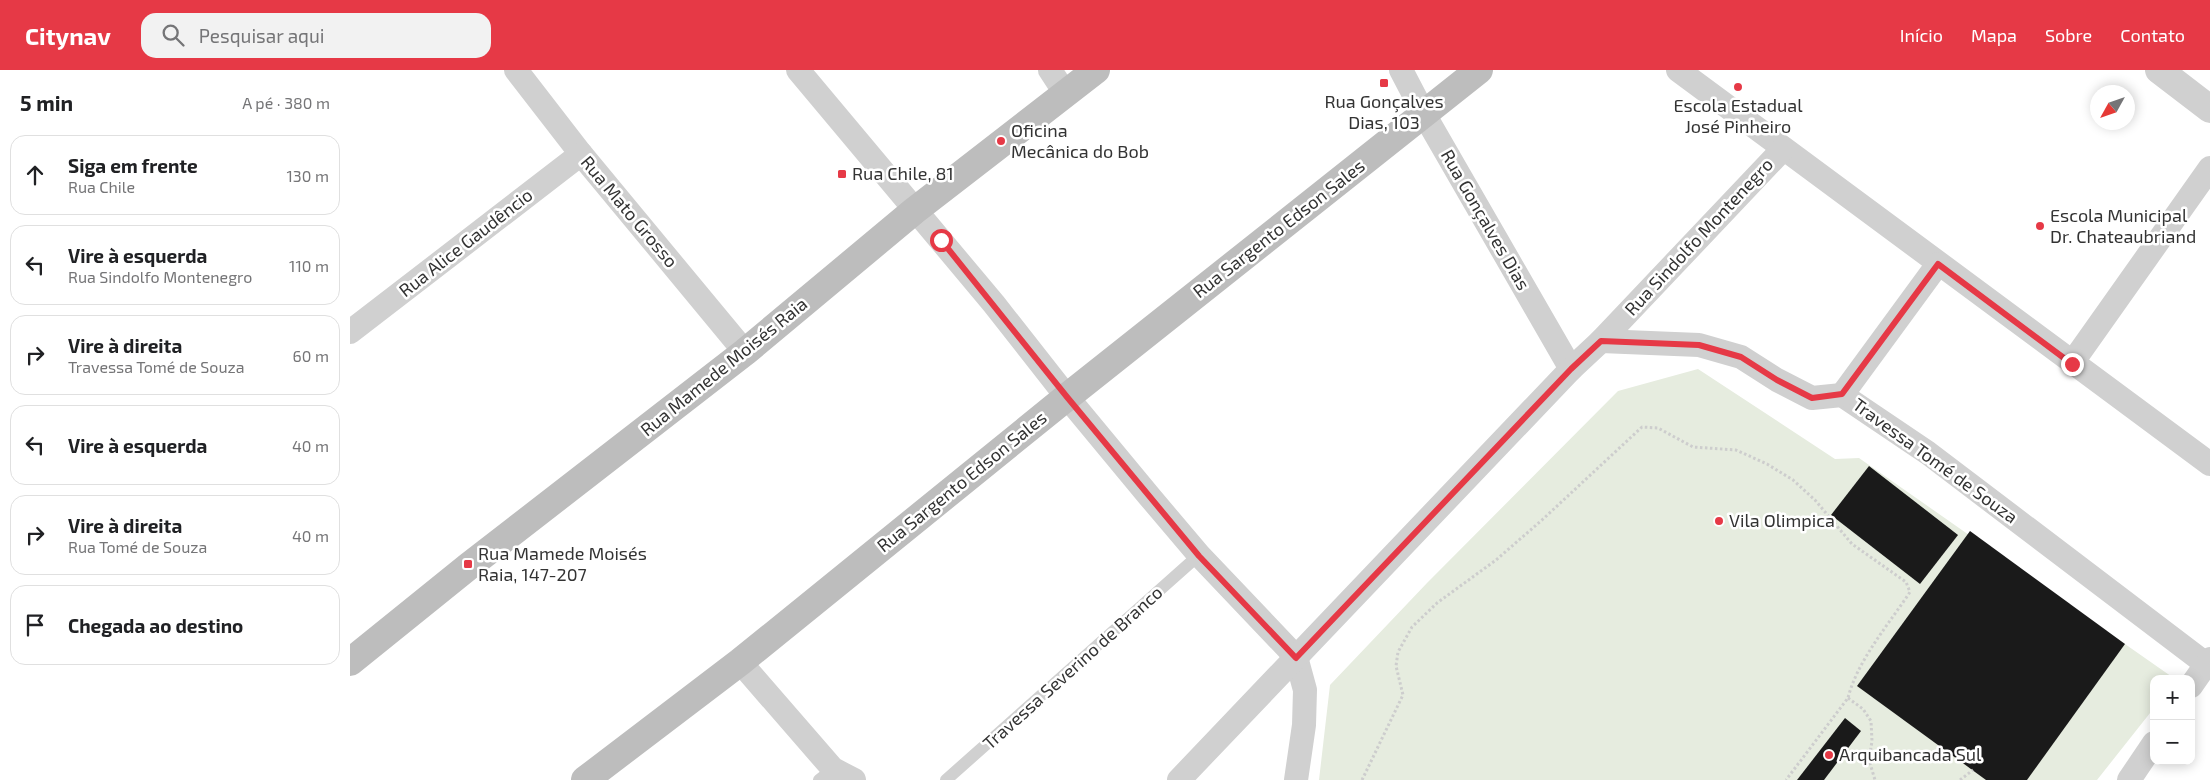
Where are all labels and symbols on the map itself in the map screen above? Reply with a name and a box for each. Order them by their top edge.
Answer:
marker: Rua Gonçalves Dias, 103 [1378,77,1390,89]
marker: Escola Estadual José Pinheiro [1732,81,1744,93]
north arrow [2090,85,2135,130]
place label: Rua Gonçalves Dias, 103 [1324,90,1444,133]
place label: Escola Estadual José Pinheiro [1673,94,1803,137]
place label: Oficina Mecânica do Bob [1011,119,1149,162]
marker: Oficina Mecânica do Bob [995,135,1007,147]
street label: Rua Gonçalves Dias [1436,145,1535,294]
street label: Rua Mato Grosso [577,151,683,272]
street label: Rua Sindolfo Montenegro [1619,153,1777,320]
street label: Rua Sargento Edson Sales [1188,154,1369,302]
place label: Rua Chile, 81 [852,162,954,184]
marker: Rua Chile, 81 [836,168,848,180]
street label: Rua Alice Gaudêncio [394,183,537,301]
place label: Escola Municipal Dr. Chateaubriand [2050,204,2196,247]
marker: Escola Municipal Dr. Chateaubriand [2034,220,2046,232]
route start [930,229,953,252]
street label: Rua Mamede Moisés Raia [636,292,811,440]
route end [2061,353,2084,376]
street label: Travessa Tomé de Souza [1849,393,2022,527]
street label: Rua Sargento Edson Sales [872,406,1051,556]
place label: Vila Olimpica [1729,509,1835,531]
marker: Vila Olimpica [1713,515,1725,527]
place label: Rua Mamede Moisés Raia, 147-207 [478,542,647,585]
marker: Rua Mamede Moisés Raia, 147-207 [462,558,474,570]
street label: Travessa Severino de Branco [978,581,1167,754]
place label: Arquibancada Sul [1839,743,1982,765]
marker: Arquibancada Sul [1823,749,1835,761]

